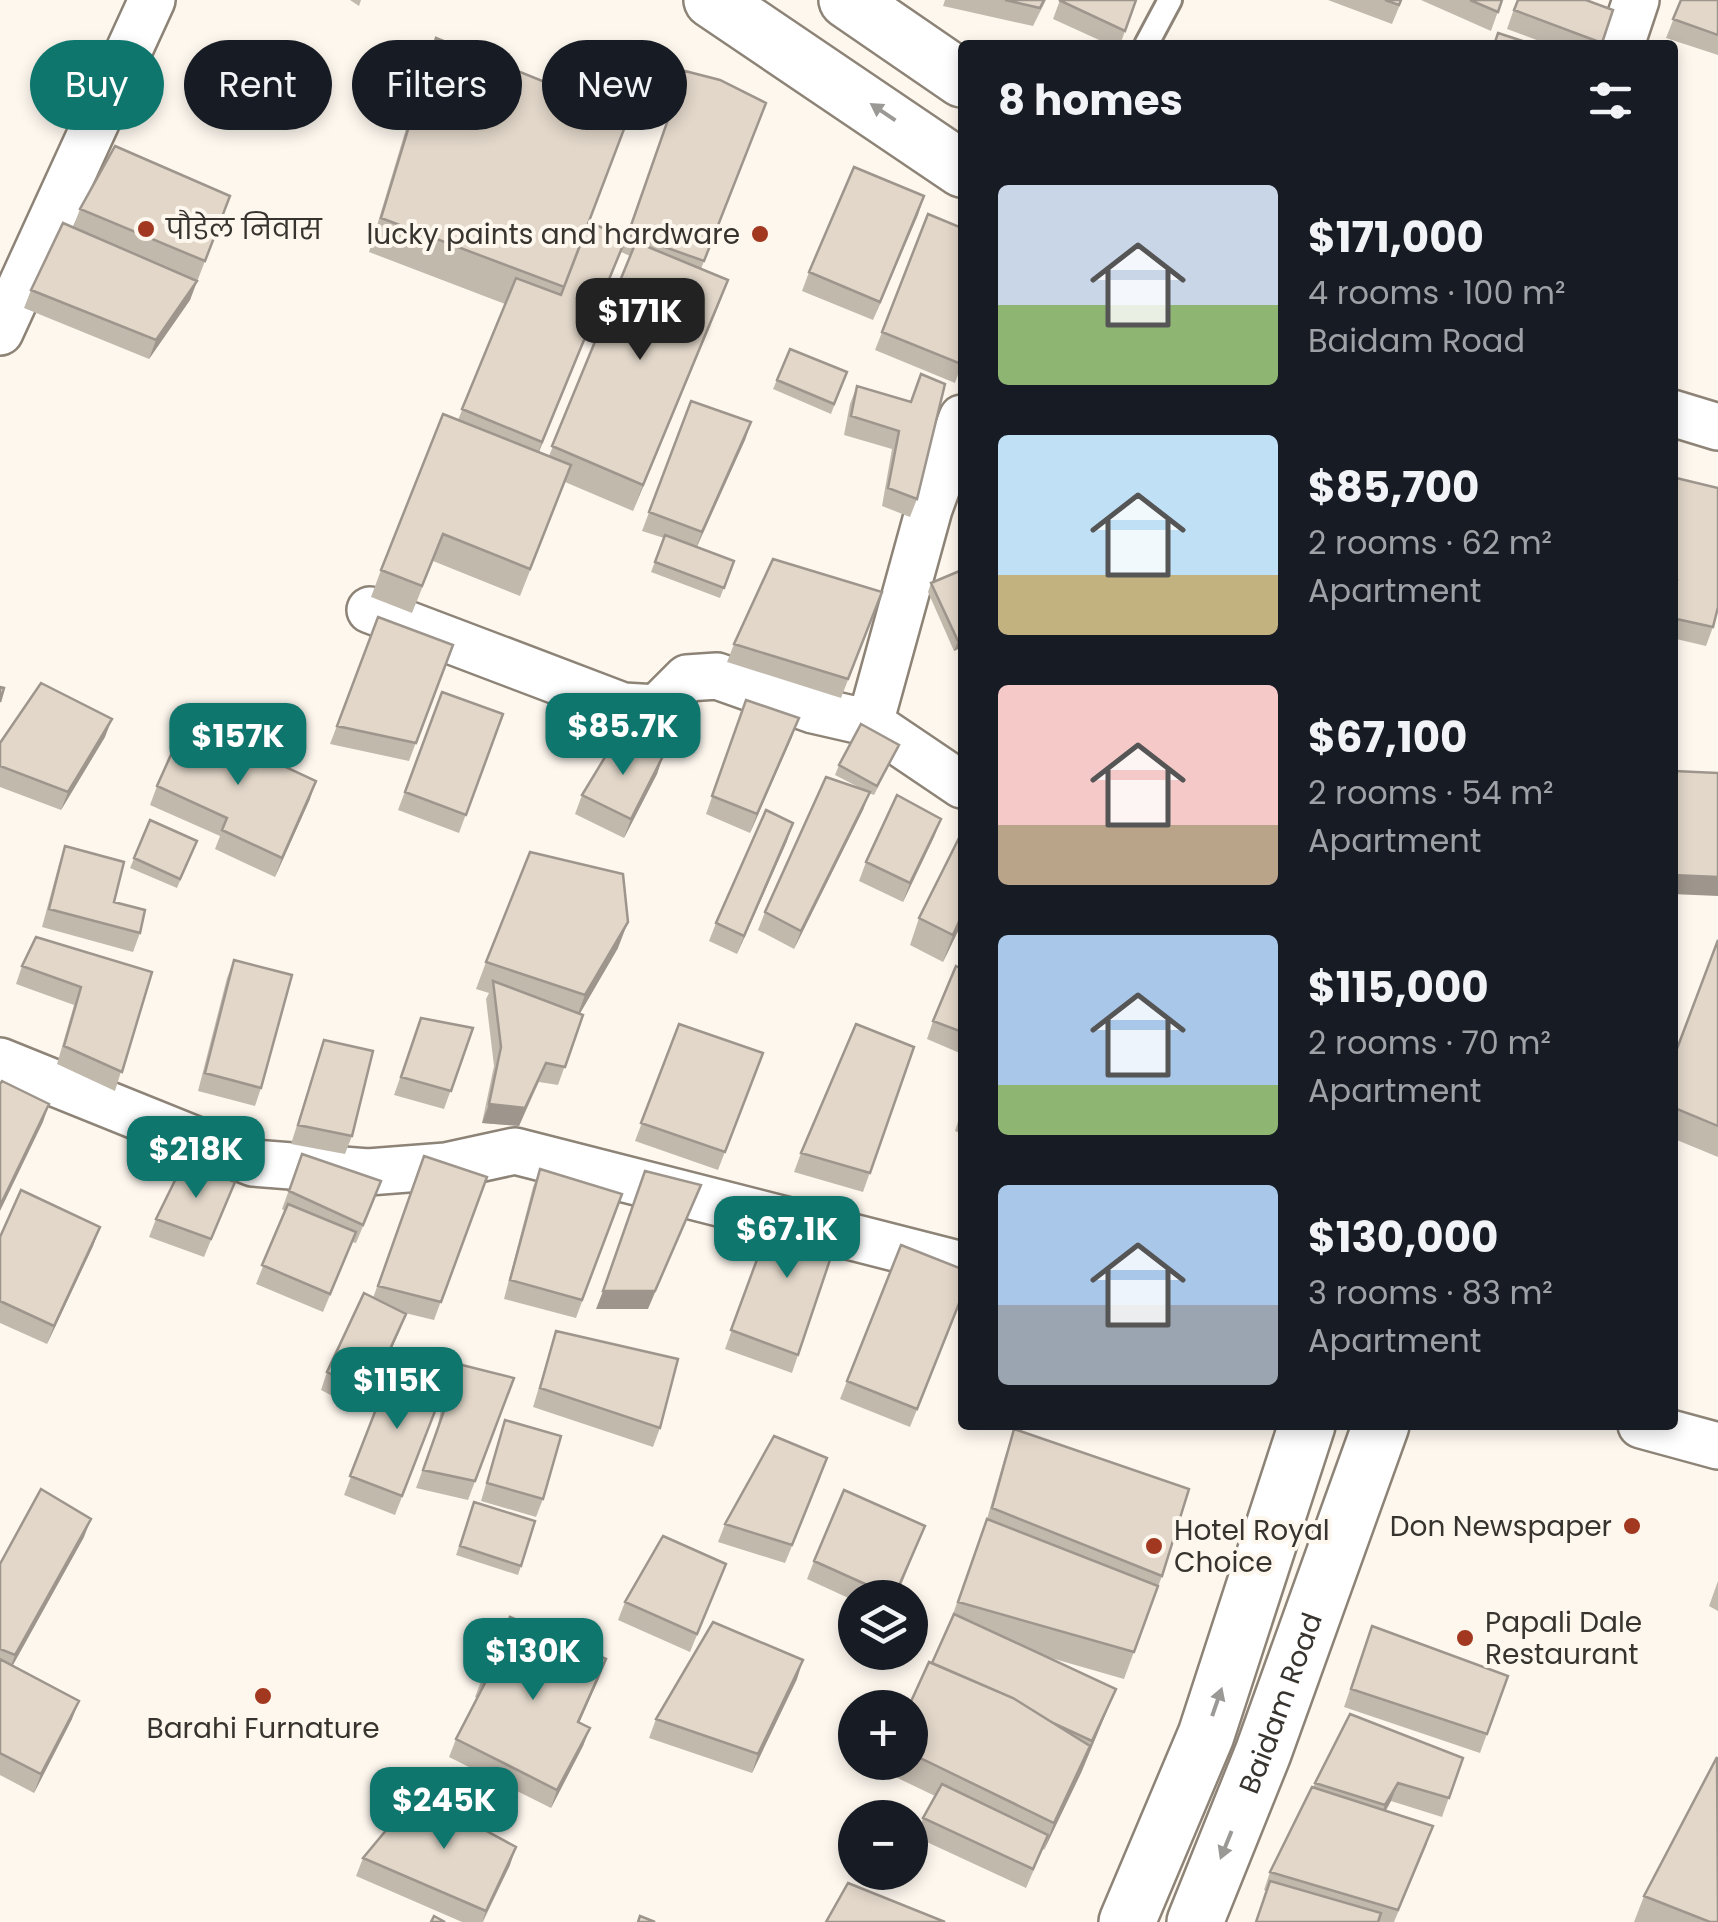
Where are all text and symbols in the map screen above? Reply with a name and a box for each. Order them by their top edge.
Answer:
chip: Buy [30,40,164,130]
chip: Rent [184,40,332,130]
chip: Filters [352,40,522,130]
chip: New [542,40,687,130]
text: 8 homes [998,71,1183,130]
icon: filters [1583,73,1638,128]
one-way arrow [870,104,897,122]
text: $171,000 [1308,208,1484,267]
place label: पौडेल निवास [165,209,323,249]
place label: lucky paints and hardware [366,215,740,254]
marker: पौडेल निवास [135,218,157,240]
marker: lucky paints and hardware [749,223,771,245]
icon: home [1078,225,1198,345]
text: 4 rooms · 100 m² [1308,270,1566,315]
pin: $171K [570,278,710,363]
text: $171K [598,288,682,333]
text: Baidam Road [1308,318,1525,363]
text: $85,700 [1308,458,1479,517]
icon: home [1078,475,1198,595]
text: 2 rooms · 62 m² [1308,520,1552,565]
text: Apartment [1308,568,1481,613]
pin: $85.7K [542,693,704,778]
pin: $157K [168,703,308,788]
text: $85.7K [567,703,679,748]
text: $67,100 [1308,708,1467,767]
text: $157K [191,713,285,758]
icon: home [1078,725,1198,845]
text: 2 rooms · 54 m² [1308,770,1554,815]
text: Apartment [1308,818,1481,863]
text: $115,000 [1308,958,1489,1017]
icon: home [1078,975,1198,1095]
text: 2 rooms · 70 m² [1308,1020,1551,1065]
text: Apartment [1308,1068,1481,1113]
pin: $218K [126,1116,266,1201]
text: $218K [149,1126,243,1171]
pin: $67.1K [706,1196,868,1281]
text: $67.1K [736,1206,838,1251]
text: $130,000 [1308,1208,1498,1267]
icon: home [1078,1225,1198,1345]
text: 3 rooms · 83 m² [1308,1270,1553,1315]
text: Apartment [1308,1318,1481,1363]
pin: $115K [327,1347,467,1432]
text: $115K [353,1357,441,1402]
place label: Don Newspaper [1390,1507,1612,1546]
place label: Hotel Royal Choice [1174,1511,1330,1582]
marker: Don Newspaper [1621,1515,1643,1537]
marker: Hotel Royal Choice [1143,1535,1165,1557]
map controls [838,1580,928,1890]
button: layers [838,1580,928,1670]
place label: Papali Dale Restaurant [1485,1603,1642,1674]
street label: Baidam Road [1229,1607,1331,1799]
pin: $130K [463,1618,603,1703]
marker: Papali Dale Restaurant [1454,1627,1476,1649]
text: $130K [485,1628,581,1673]
marker: Barahi Furnature [252,1685,274,1707]
one-way arrow [1210,1687,1225,1717]
button: + [838,1690,928,1780]
place label: Barahi Furnature [147,1709,380,1748]
pin: $245K [374,1767,514,1852]
text: $245K [392,1777,496,1822]
button: − [838,1800,928,1890]
one-way arrow [1217,1830,1233,1860]

